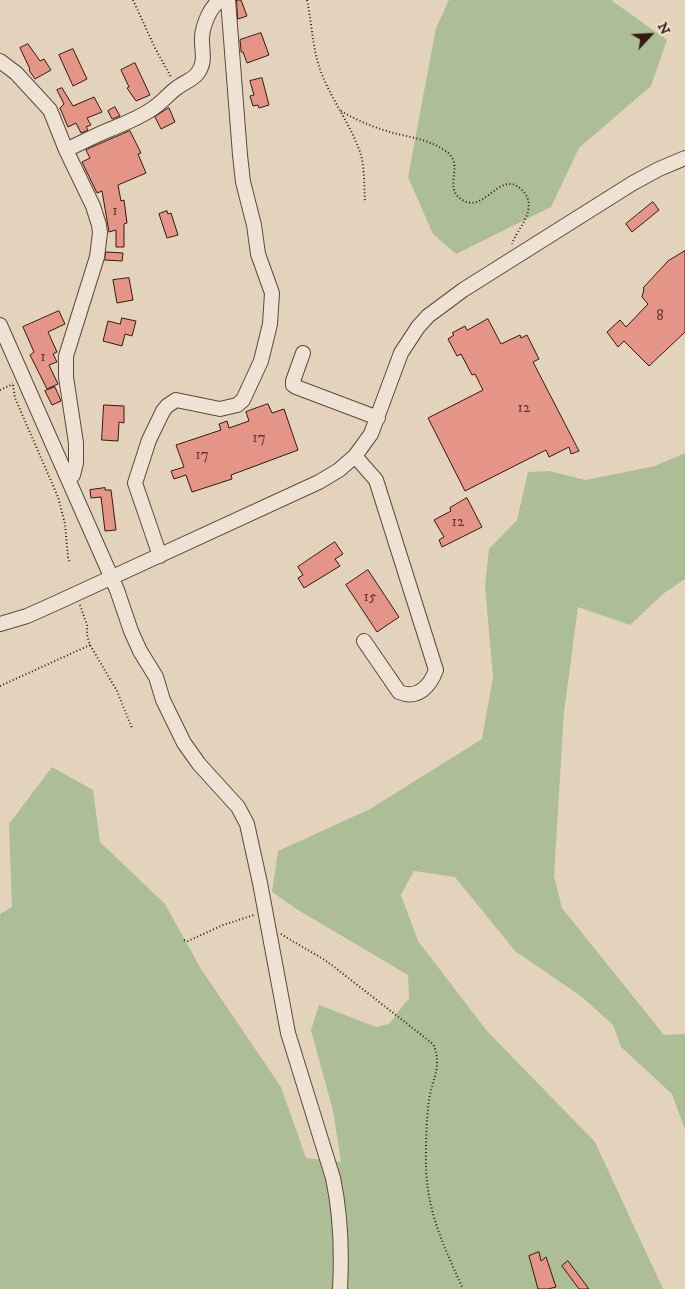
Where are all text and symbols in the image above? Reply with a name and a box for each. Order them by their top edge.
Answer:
north arrow [625,10,675,60]
text: N [653,20,674,38]
house number: 1 [112,203,118,221]
house number: 8 [656,308,664,326]
house number: 1 [40,349,46,367]
house number: 12 [518,400,530,418]
house number: 17 [252,430,266,448]
house number: 17 [195,447,209,465]
house number: 12 [452,514,464,532]
house number: 15 [364,589,376,607]

